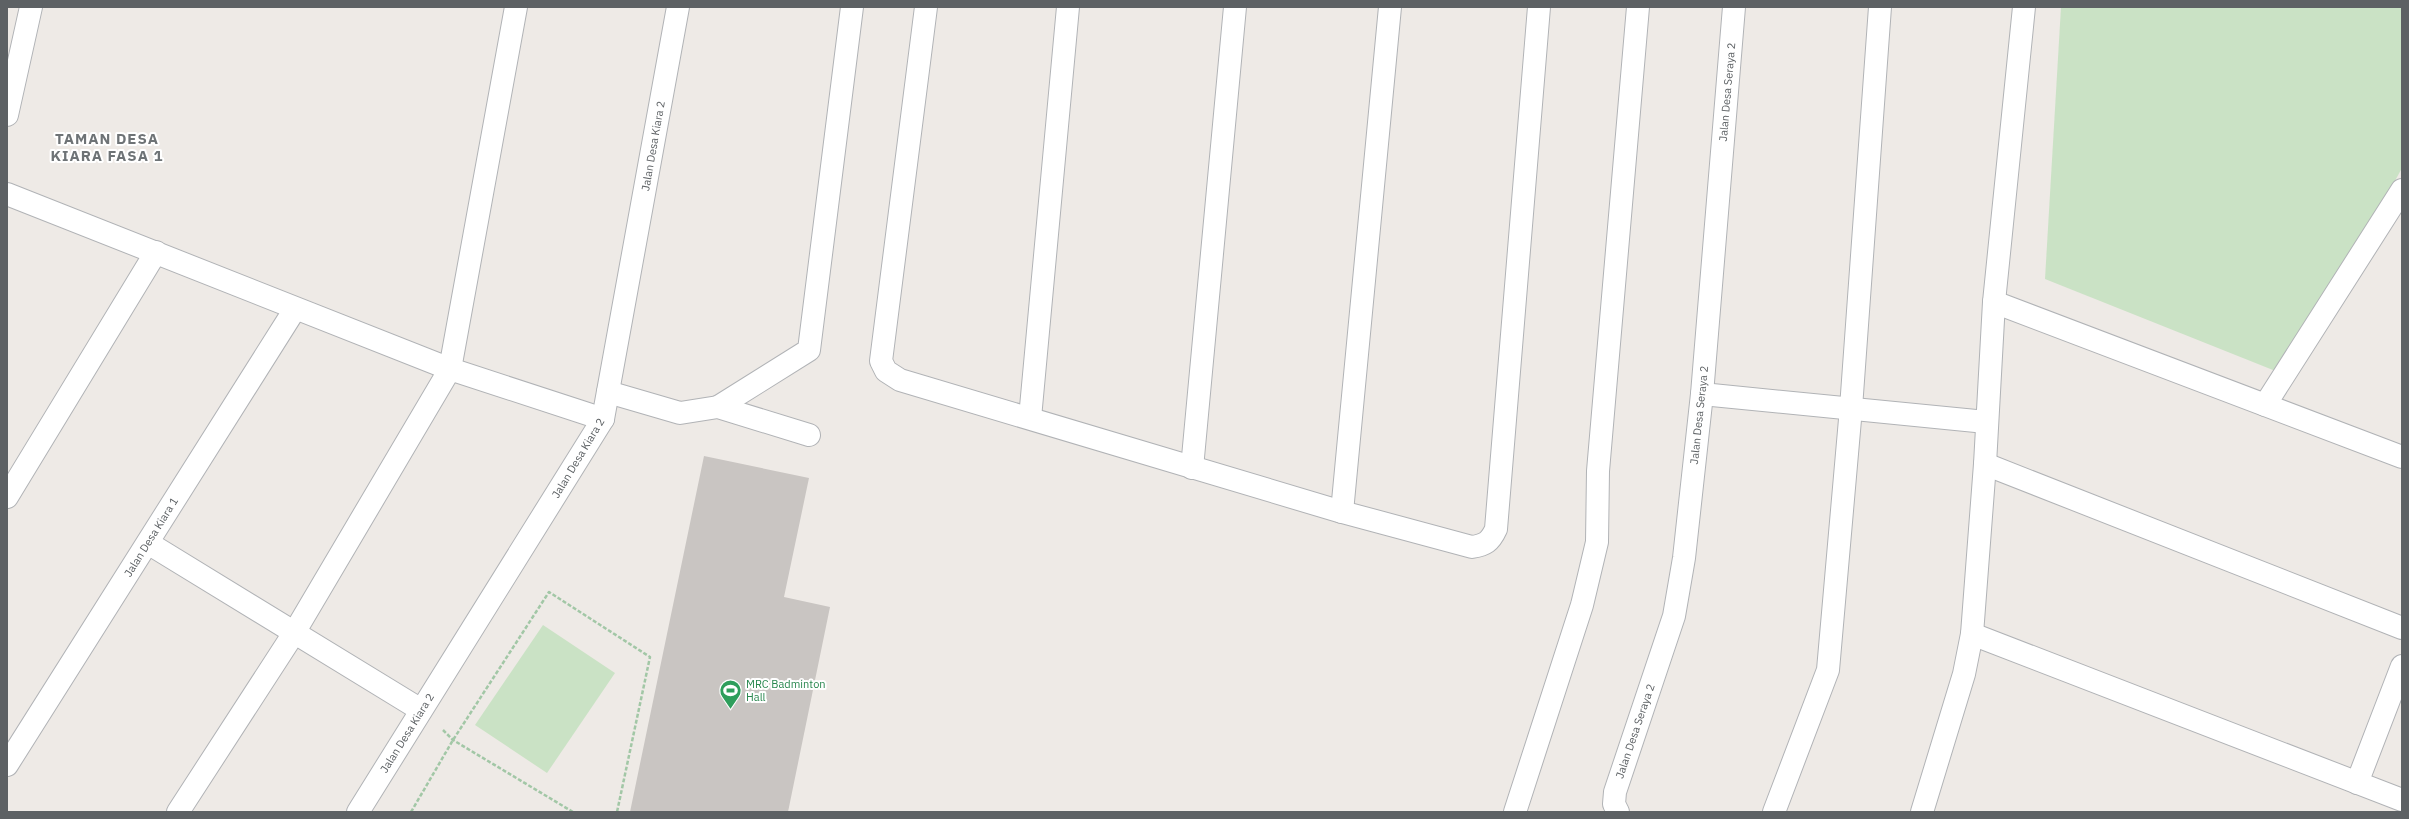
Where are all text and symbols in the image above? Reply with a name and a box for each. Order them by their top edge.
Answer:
street label: Jalan Desa Seraya 2 [1716,42,1738,142]
street label: Jalan Desa Kiara 2 [638,100,668,192]
district label: TAMAN DESA KIARA FASA 1 [50,129,164,165]
street label: Jalan Desa Seraya 2 [1687,365,1711,465]
street label: Jalan Desa Kiara 2 [549,415,607,501]
street label: Jalan Desa Kiara 1 [121,494,181,579]
sports icon: MRC Badminton Hall [717,677,743,710]
place label: MRC Badminton Hall [746,677,826,704]
street label: Jalan Desa Seraya 2 [1612,682,1658,780]
street label: Jalan Desa Kiara 2 [377,691,437,775]

